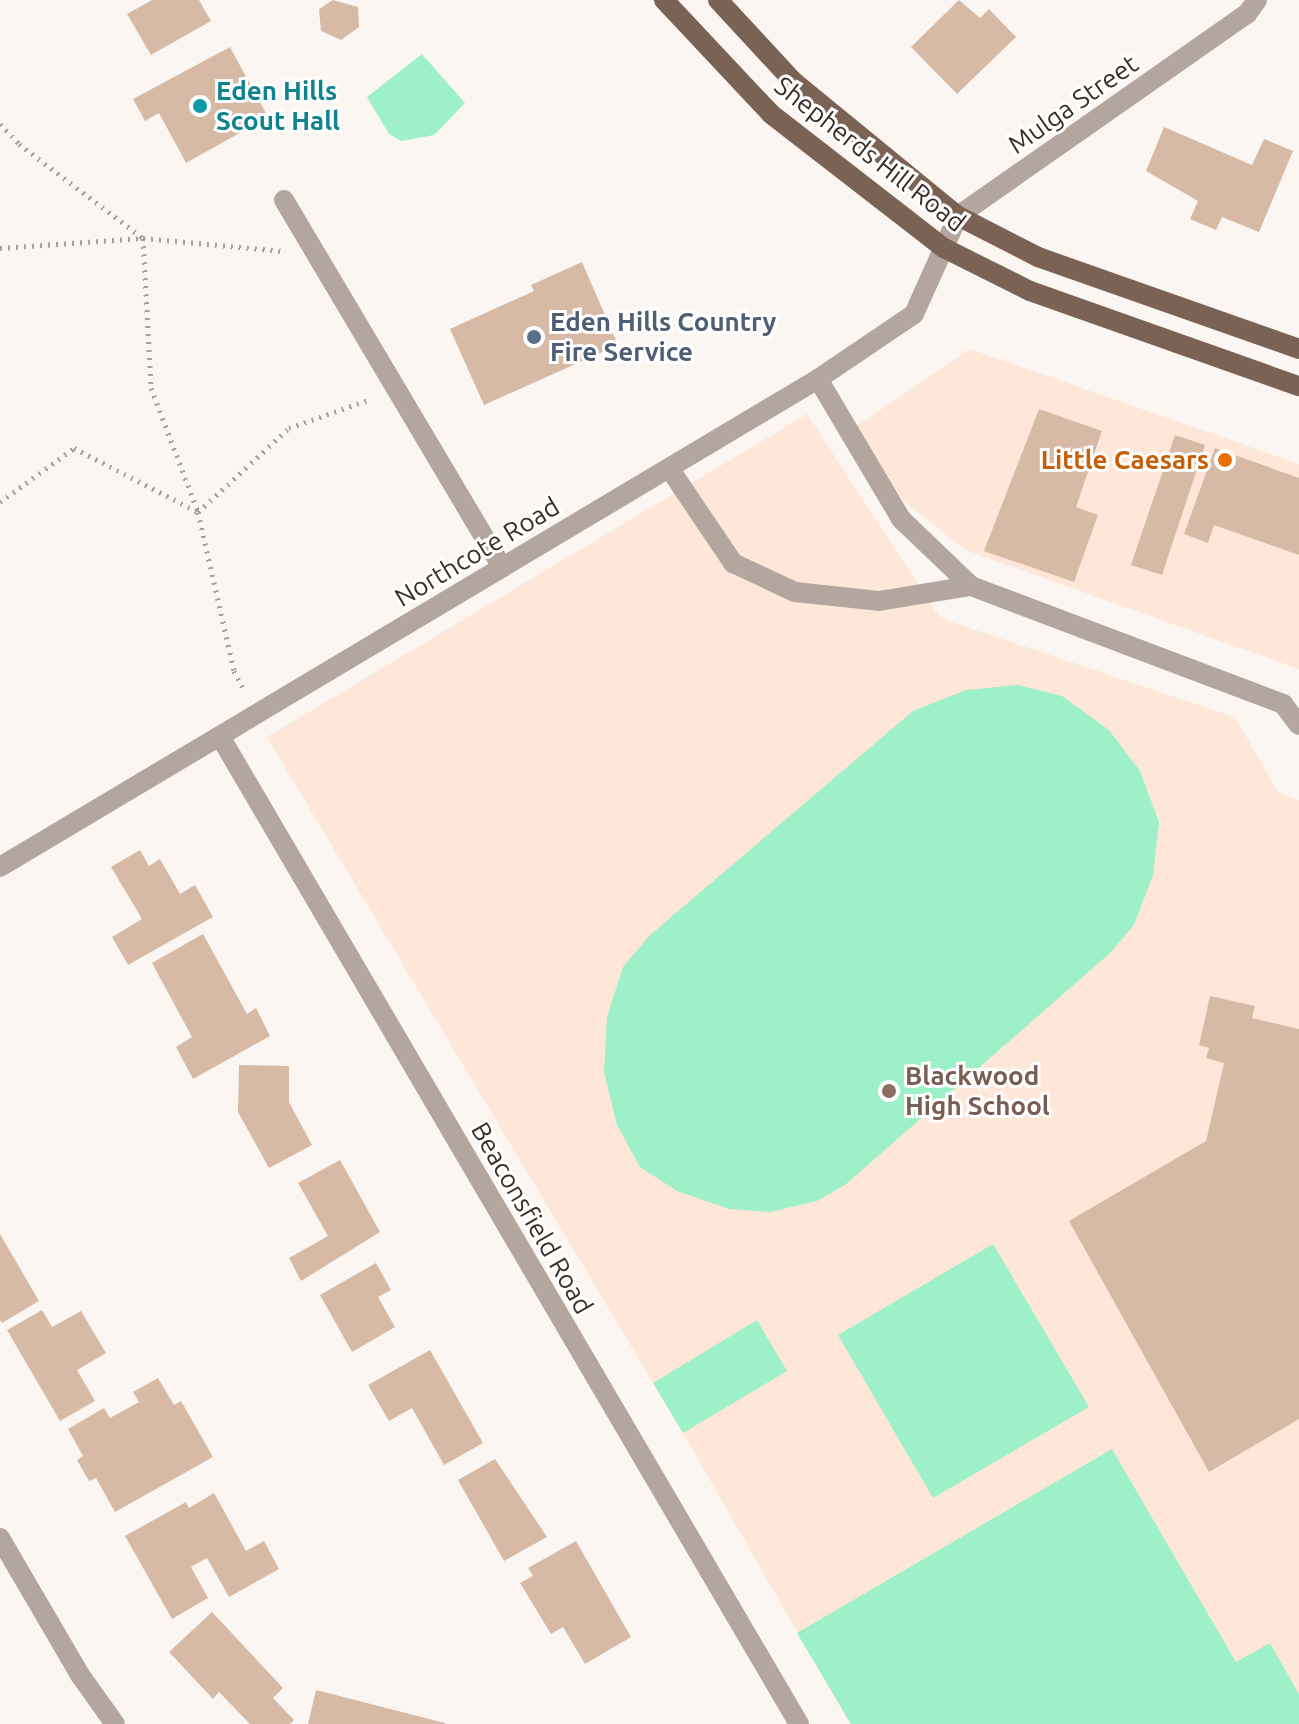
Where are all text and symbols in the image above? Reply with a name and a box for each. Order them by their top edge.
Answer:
street label: Mulga Street [1002,48,1144,160]
street label: Shepherds Hill Road [768,70,972,238]
place label: Eden Hills Scout Hall [216,75,340,136]
marker: Eden Hills Scout Hall [191,97,209,115]
place label: Eden Hills Country Fire Service [550,306,776,368]
marker: Eden Hills Country Fire Service [525,328,543,346]
place label: Little Caesars [1041,444,1209,476]
marker: Little Caesars [1216,451,1234,469]
street label: Northcote Road [389,491,565,613]
place label: Blackwood High School [905,1060,1050,1122]
marker: Blackwood High School [880,1082,898,1100]
street label: Beaconsfield Road [464,1117,600,1319]

